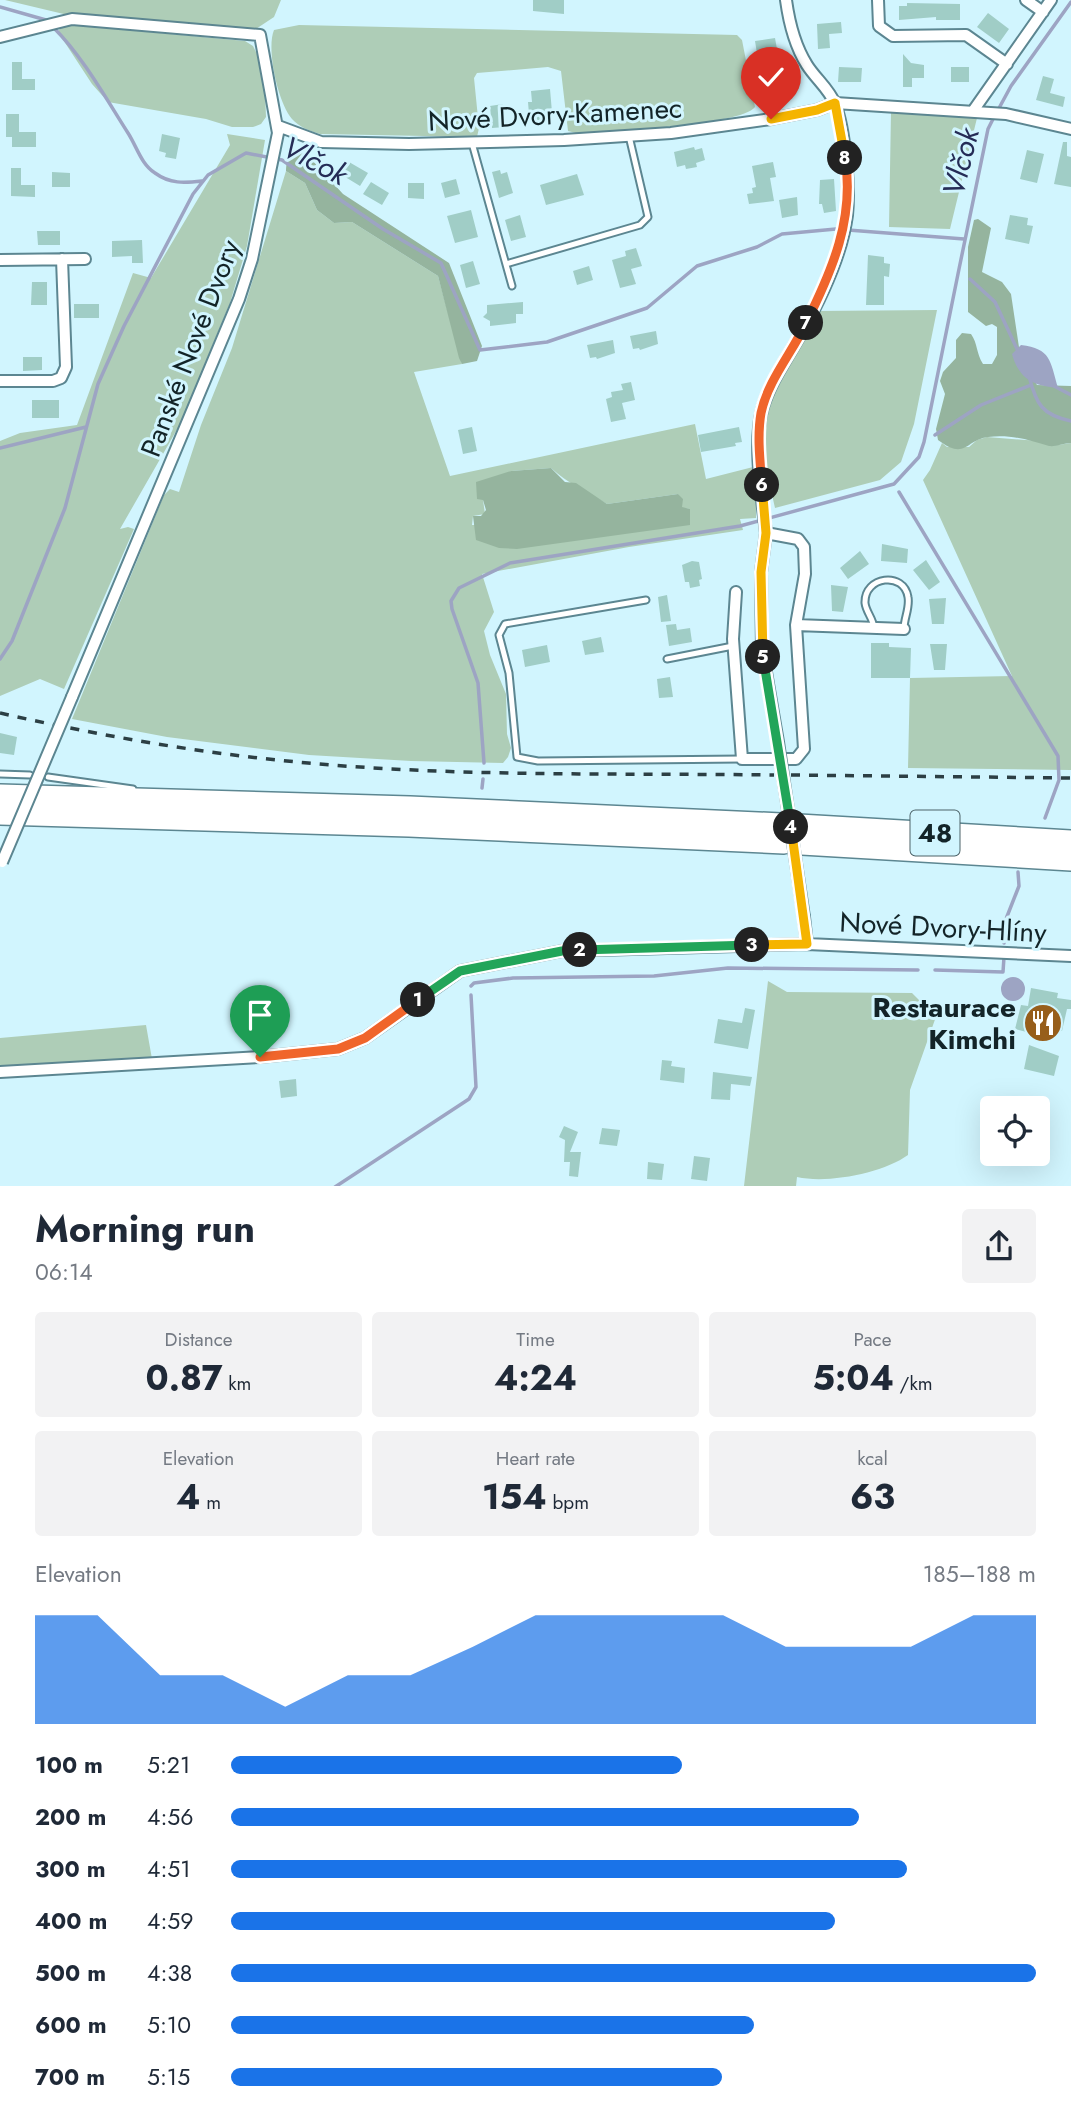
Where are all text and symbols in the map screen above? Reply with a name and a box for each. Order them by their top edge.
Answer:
pin [741,47,801,119]
icon: check [752,58,790,96]
street label: Nové Dvory-Kamenec [427,87,683,142]
water label: Vlčok [931,122,990,200]
water label: Vlčok [275,125,357,196]
pin: 8 [828,140,862,176]
text: 8 [839,144,850,171]
street label: Panské Nové Dvory [130,233,251,463]
pin: 7 [788,306,824,340]
text: 7 [800,309,811,336]
pin: 6 [744,468,780,503]
text: 6 [755,471,768,498]
pin: 5 [746,640,780,674]
text: 5 [756,643,769,670]
pin: 4 [774,810,808,844]
road number: 48 [911,810,960,856]
text: 4 [784,813,797,840]
street label: Nové Dvory-Hlíny [838,902,1048,953]
pin: 3 [734,928,770,962]
text: 3 [746,931,757,958]
pin: 2 [562,932,598,968]
text: 2 [573,936,586,963]
pin: 1 [400,982,436,1018]
pin [230,985,290,1057]
text: 1 [413,986,422,1013]
place label: Restaurace Kimchi [872,987,1016,1060]
icon: arrive [241,996,279,1034]
restaurant icon: Restaurace Kimchi [1022,1002,1064,1044]
map controls [980,1096,1050,1166]
button: locate [980,1096,1050,1166]
text: Morning run [35,1201,255,1256]
button: share [962,1209,1036,1283]
text: 06:14 [35,1255,93,1289]
text: Distance [164,1326,233,1353]
text: Time [516,1326,555,1353]
text: Pace [854,1326,891,1353]
text: 0.87 [146,1353,223,1403]
text: 4:24 [494,1353,577,1403]
text: 5:04 [812,1353,894,1403]
text: km [223,1370,251,1397]
text: /km [894,1370,933,1397]
text: Elevation [163,1445,234,1472]
text: Heart rate [496,1445,575,1472]
text: kcal [857,1445,888,1472]
text: 4 [176,1472,200,1522]
text: 154 [482,1472,547,1522]
text: 63 [850,1472,895,1522]
text: m [200,1489,221,1516]
text: bpm [547,1489,589,1516]
text: Elevation [35,1557,122,1591]
text: 185–188 m [923,1557,1036,1591]
text: 100 m [35,1748,103,1782]
text: 5:21 [147,1748,190,1782]
text: 200 m [35,1800,106,1834]
text: 4:56 [147,1800,194,1834]
text: 300 m [35,1852,106,1886]
text: 4:51 [147,1852,191,1886]
text: 400 m [35,1904,107,1938]
text: 4:59 [147,1904,194,1938]
text: 500 m [35,1956,106,1990]
text: 4:38 [147,1956,192,1990]
text: 600 m [35,2008,107,2042]
text: 5:10 [147,2008,191,2042]
text: 700 m [35,2060,105,2094]
text: 5:15 [147,2060,190,2094]

